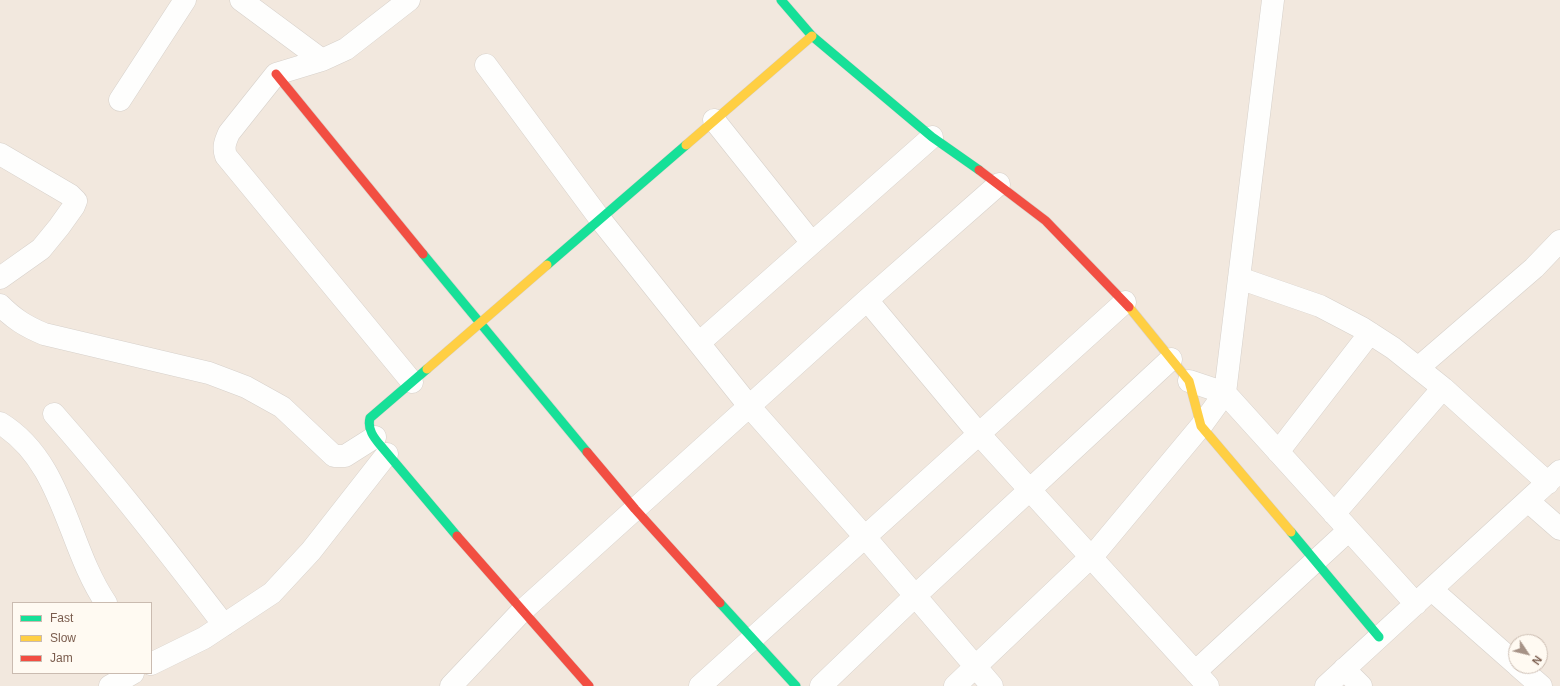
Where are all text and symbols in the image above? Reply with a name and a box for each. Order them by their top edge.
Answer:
legend [12,602,152,674]
text: Fast [50,611,73,625]
text: Slow [50,631,76,645]
north arrow [1508,634,1548,674]
text: Jam [50,651,73,665]
text: N [1530,654,1544,667]

